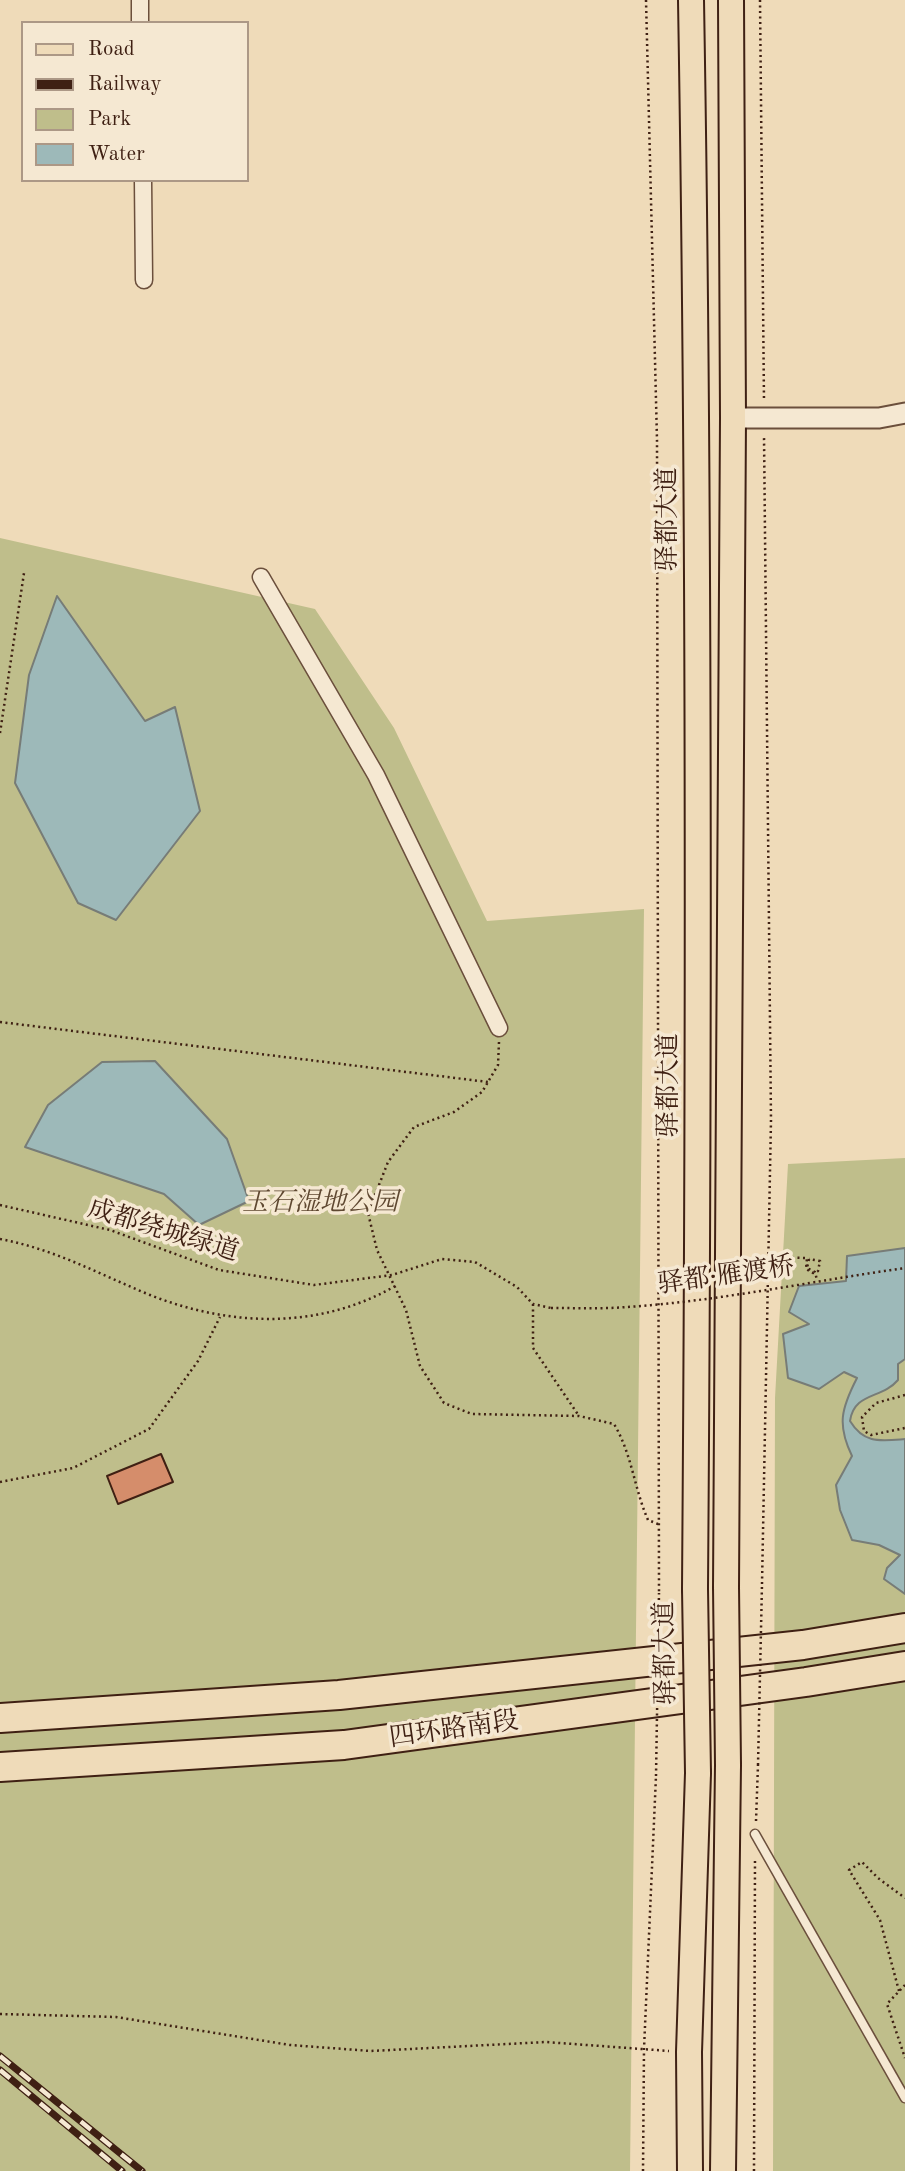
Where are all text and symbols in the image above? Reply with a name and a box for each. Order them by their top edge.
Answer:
legend [21,21,248,182]
text: Road [88,39,135,60]
text: Railway [88,74,162,95]
text: Park [88,109,131,130]
text: Water [88,144,145,165]
street label: 驿都大道 [652,467,684,571]
street label: 驿都大道 [653,1033,685,1137]
park label: 玉石湿地公园 [242,1187,398,1219]
street label: 成都绕城绿道 [84,1193,242,1269]
street label: 驿都·雁渡桥 [656,1251,796,1301]
street label: 驿都大道 [649,1601,683,1705]
street label: 四环路南段 [387,1706,521,1754]

